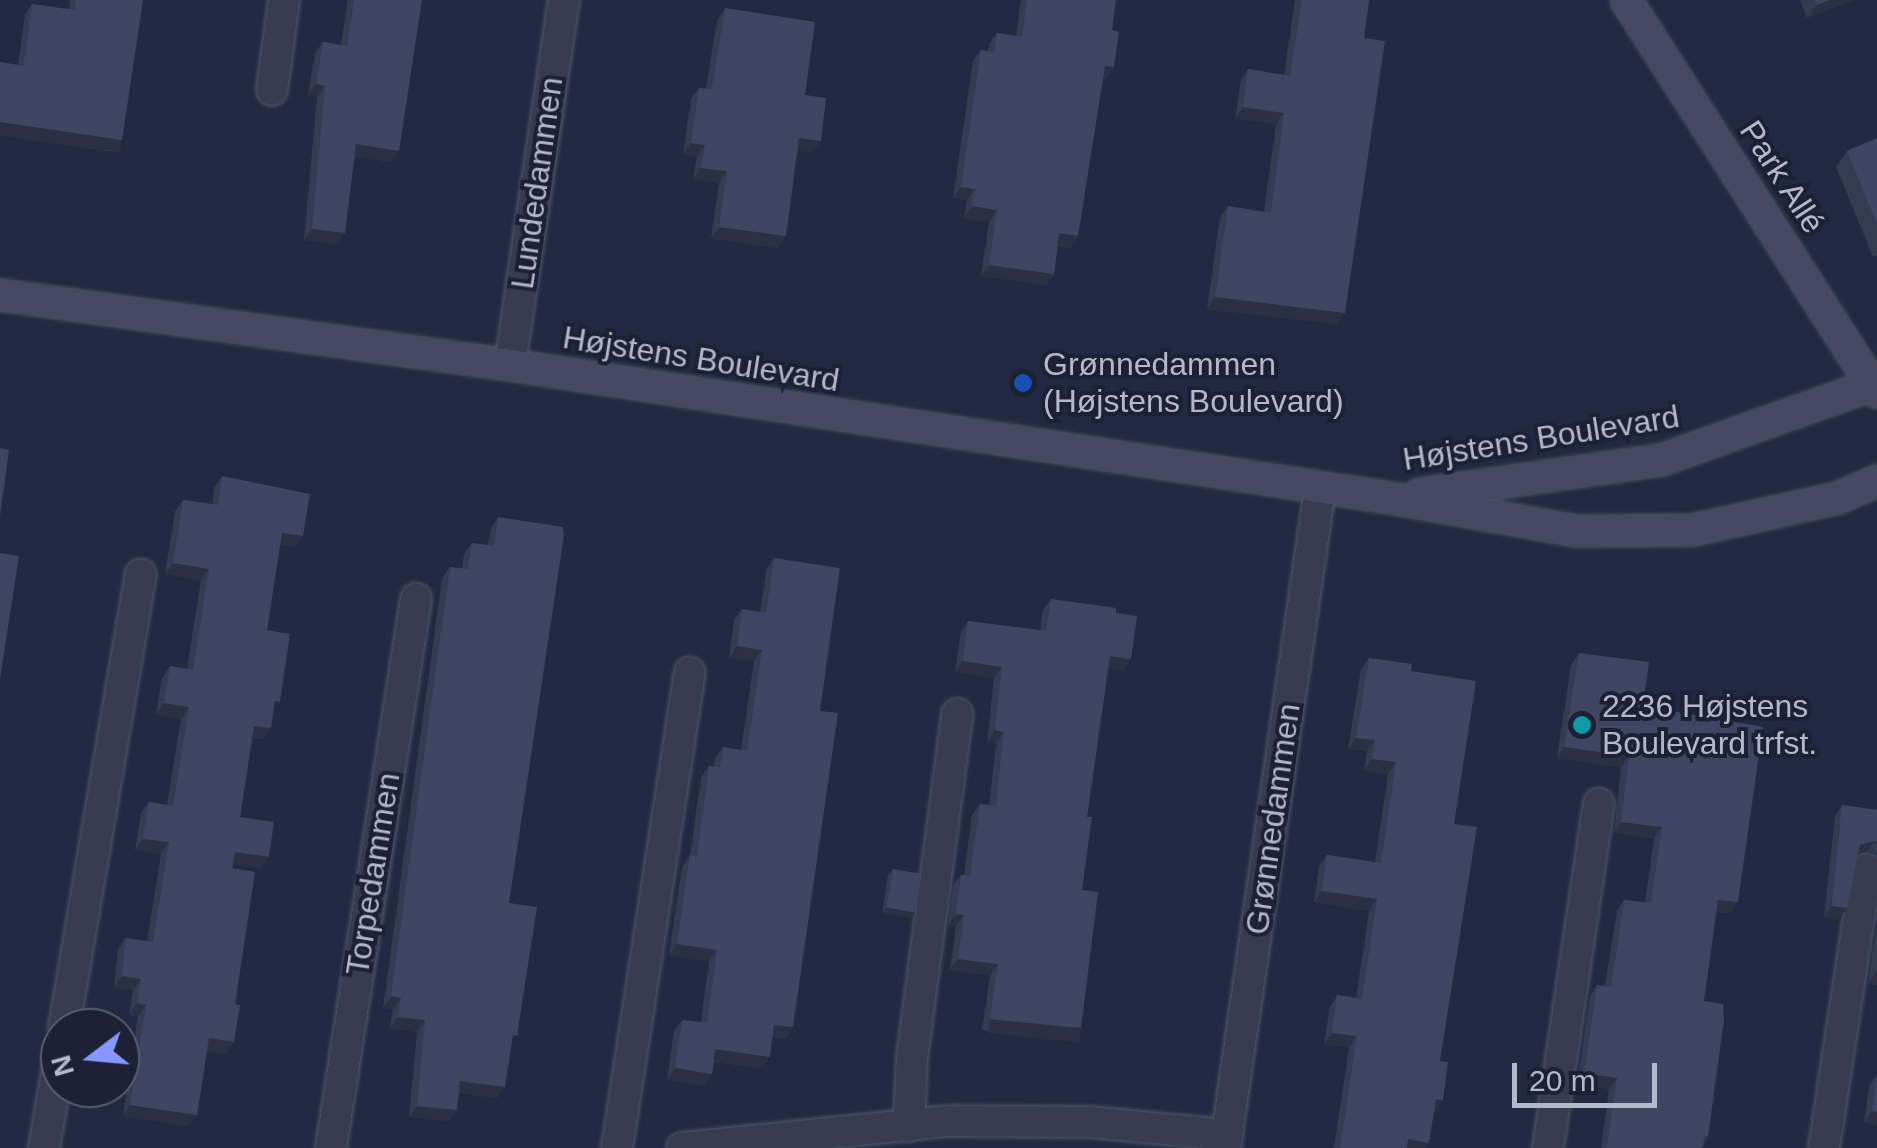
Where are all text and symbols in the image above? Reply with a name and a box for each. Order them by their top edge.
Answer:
street label: Lundedammen [503,75,571,291]
street label: Park Allé [1731,113,1833,241]
street label: Højstens Boulevard [560,318,842,400]
place label: Grønnedammen (Højstens Boulevard) [1043,346,1344,421]
marker: Grønnedammen (Højstens Boulevard) [1012,372,1034,394]
street label: Højstens Boulevard [1400,397,1682,479]
place label: 2236 Højstens Boulevard trfst. [1602,688,1817,763]
street label: Grønnedammen [1238,701,1308,937]
marker: 2236 Højstens Boulevard trfst. [1571,714,1593,736]
street label: Torpedammen [338,770,408,978]
north arrow [40,1008,140,1108]
scale bar [1517,1043,1662,1105]
text: N [45,1052,80,1080]
text: 20 m [1529,1064,1596,1097]

